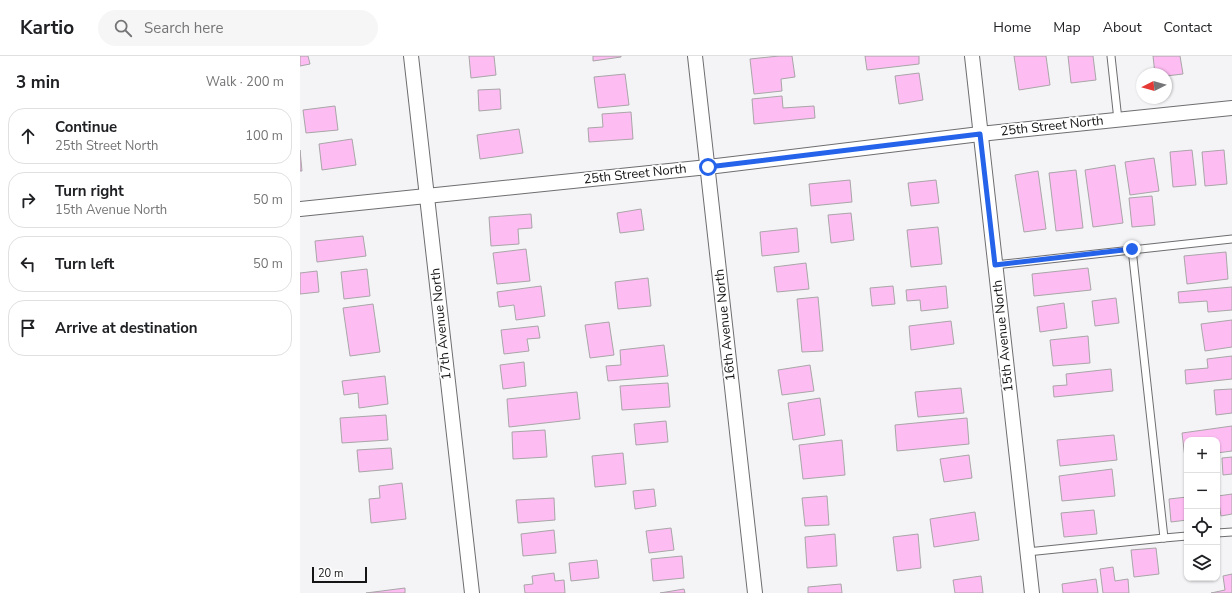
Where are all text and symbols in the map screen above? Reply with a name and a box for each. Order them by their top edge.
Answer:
search box [98,10,378,46]
text: Kartio [20,15,74,41]
icon: search [112,17,134,39]
text: Search here [144,18,224,38]
text: Home [993,18,1031,37]
text: Map [1053,18,1081,37]
text: About [1103,18,1142,37]
text: Contact [1164,18,1212,37]
north arrow [1136,68,1172,104]
text: 3 min [16,71,60,94]
text: Walk · 200 m [206,73,284,91]
street label: 25th Street North [1000,112,1104,140]
text: Continue [55,117,117,137]
icon: ahead [17,125,39,147]
text: 100 m [245,127,283,145]
text: 25th Street North [55,137,158,155]
route start [699,158,717,176]
street label: 25th Street North [583,160,687,188]
text: Turn right [55,181,124,201]
icon: right [17,189,39,211]
text: 50 m [253,191,283,209]
text: 15th Avenue North [55,201,167,219]
route end [1123,240,1141,258]
icon: left [17,253,39,275]
text: Turn left [55,254,114,274]
text: 50 m [253,255,283,273]
street label: 17th Avenue North [426,267,456,381]
street label: 16th Avenue North [710,268,740,382]
street label: 15th Avenue North [988,279,1018,393]
icon: arrive [17,317,39,339]
text: Arrive at destination [55,318,198,338]
map controls [1184,437,1220,581]
button: + [1184,437,1220,473]
button: − [1184,473,1220,509]
button: locate [1184,509,1220,545]
button: layers [1184,545,1220,581]
scale bar [312,565,367,584]
text: 20 m [318,566,343,581]

